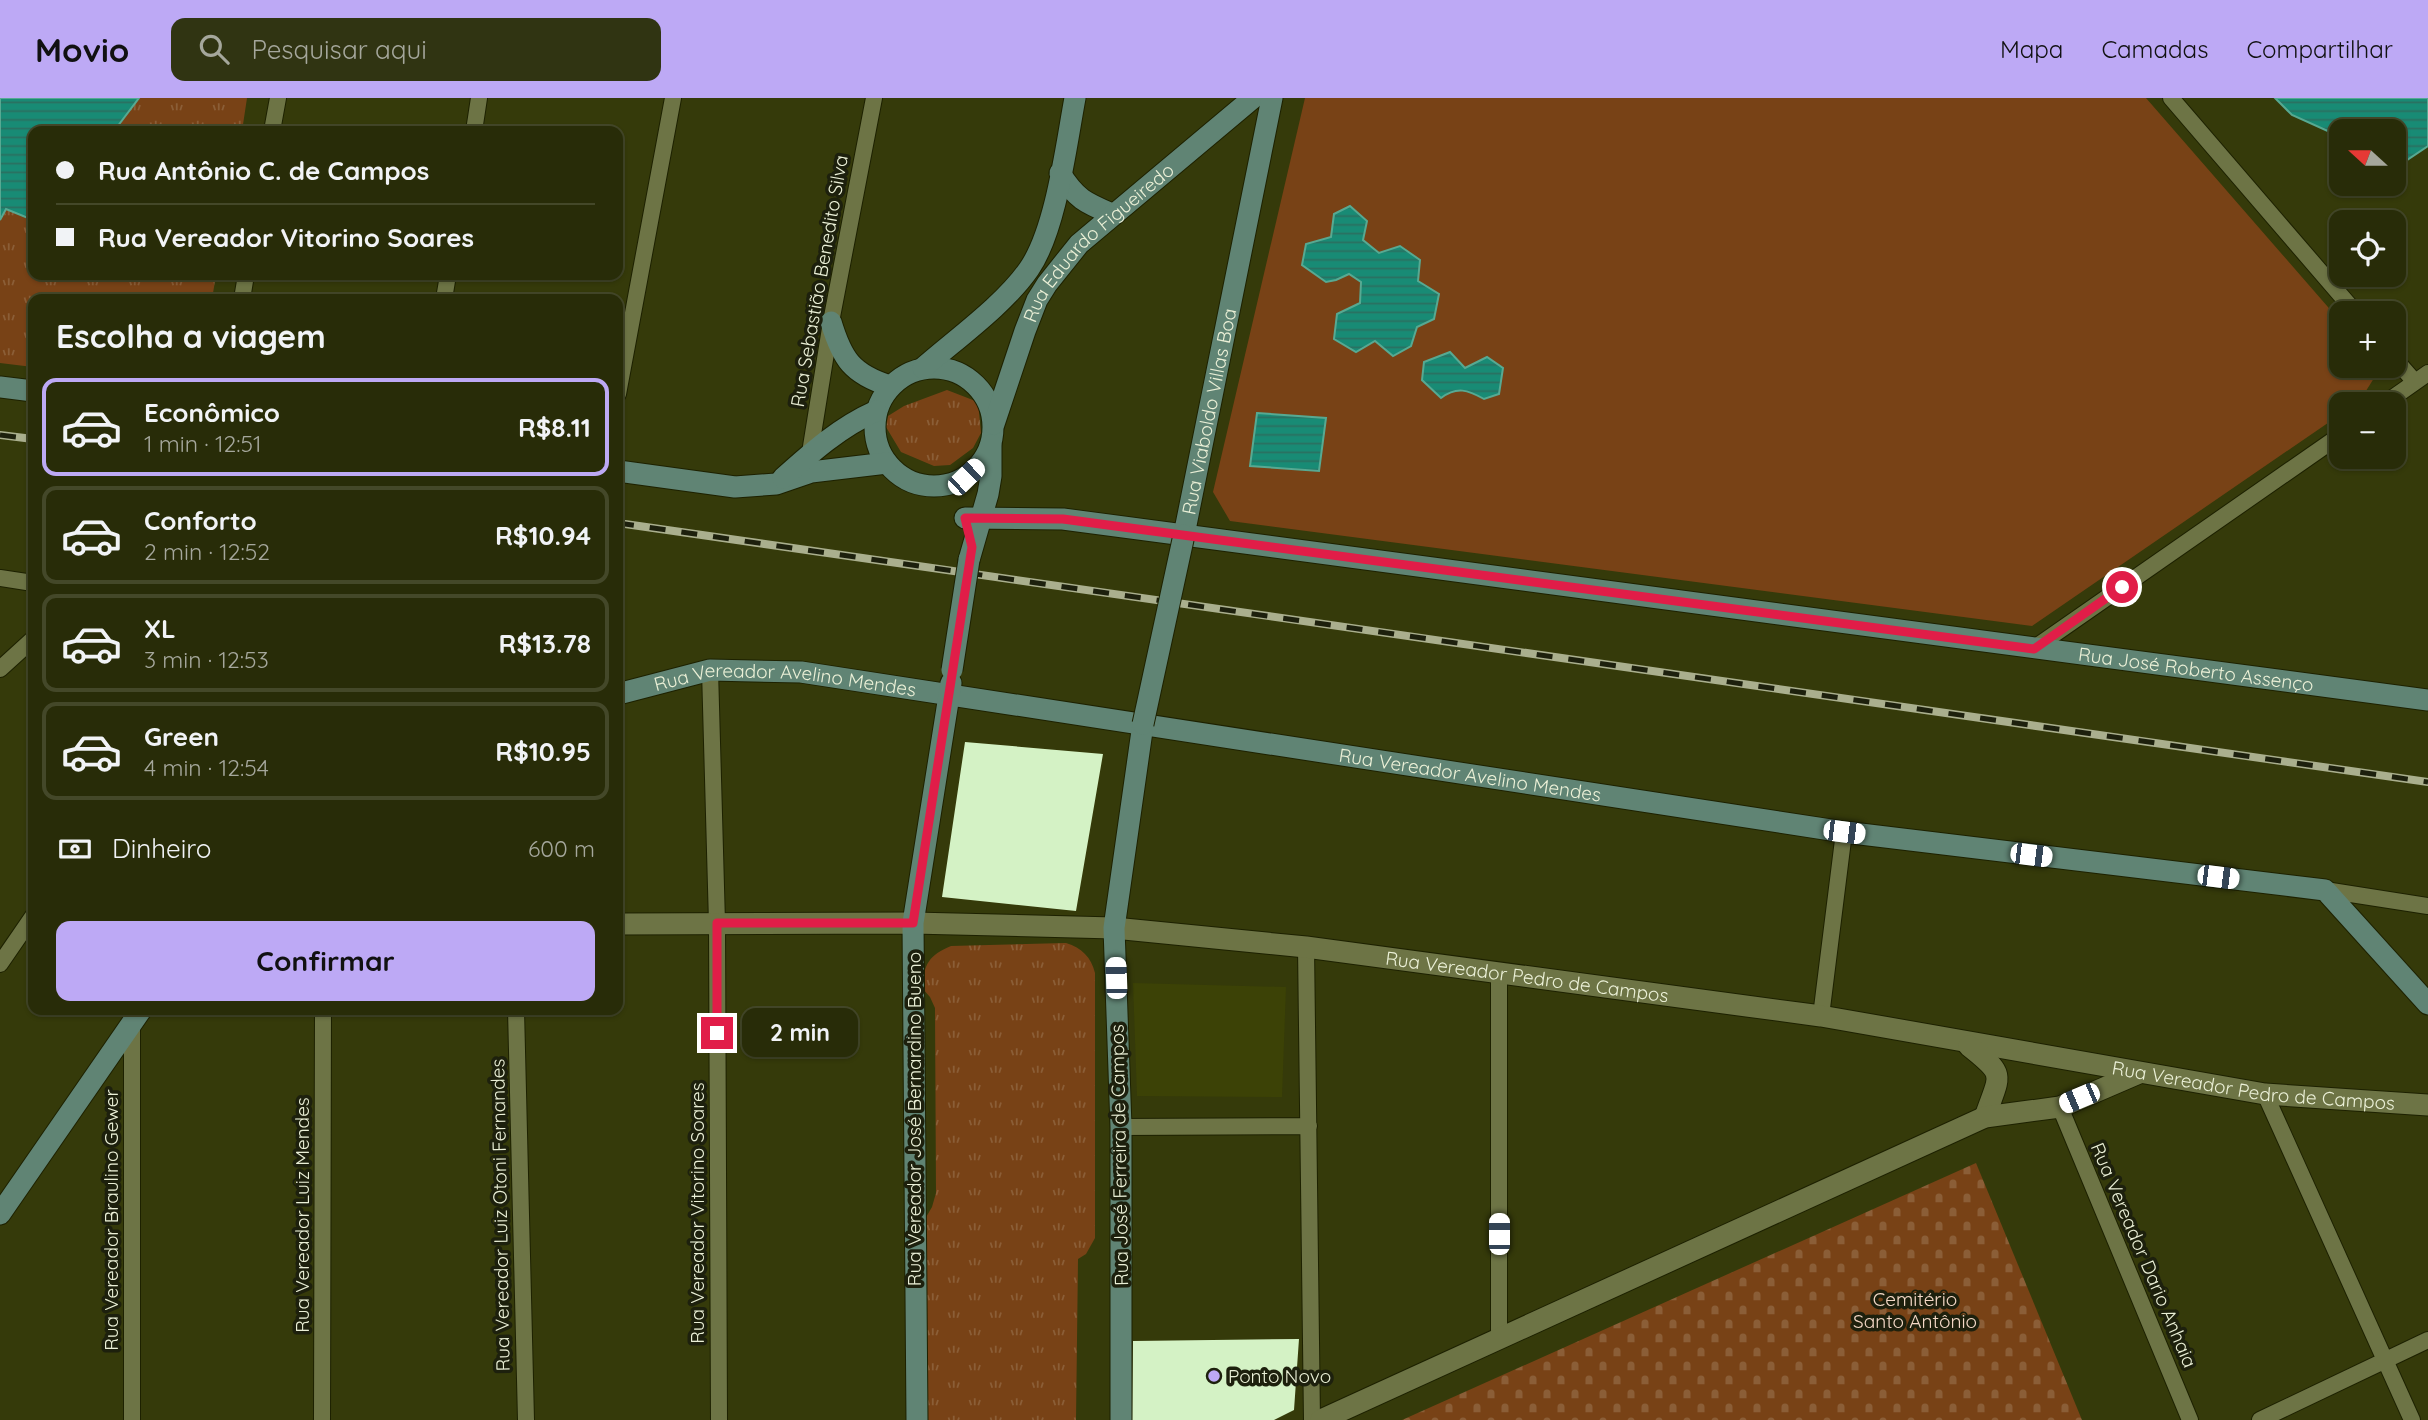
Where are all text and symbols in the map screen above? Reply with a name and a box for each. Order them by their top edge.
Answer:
search box [171,18,661,81]
text: Movio [35,29,129,70]
icon: search [195,30,233,68]
text: Pesquisar aqui [251,33,427,66]
text: Mapa [2000,34,2063,64]
text: Camadas [2101,34,2208,64]
text: Compartilhar [2246,34,2393,64]
north arrow [2329,119,2406,196]
map controls [2329,119,2406,469]
street label: Rua Sebastião Benedito Silva [785,153,853,409]
text: Rua Antônio C. de Campos [98,154,429,187]
street label: Rua Eduardo Figueiredo [1018,158,1179,326]
button: locate [2329,210,2406,287]
text: Rua Vereador Vitorino Soares [98,221,474,254]
button: + [2329,301,2406,378]
street label: Rua Viaboldo Villas Boa [1176,306,1241,517]
text: Escolha a viagem [56,316,326,356]
button: − [2329,392,2406,469]
icon: car [60,396,123,459]
text: Econômico [144,396,280,429]
text: R$8.11 [518,411,591,444]
text: 1 min · 12:51 [144,429,262,458]
car [944,455,989,499]
icon: car [60,504,123,567]
text: Conforto [144,504,257,537]
text: R$10.94 [495,519,591,552]
text: 2 min · 12:52 [144,537,270,566]
route start [2106,571,2138,603]
icon: car [60,612,123,675]
text: XL [144,612,176,645]
text: R$13.78 [499,627,591,660]
street label: Rua José Roberto Assenço [2077,642,2315,697]
text: 3 min · 12:53 [144,645,269,674]
street label: Rua Vereador Avelino Mendes [651,658,918,702]
icon: car [60,720,123,783]
text: Green [144,720,219,753]
text: R$10.95 [495,735,591,768]
street label: Rua Vereador Avelino Mendes [1337,743,1603,807]
text: 4 min · 12:54 [144,753,269,782]
car [1822,819,1867,845]
icon: cash [56,830,94,868]
text: Dinheiro [112,832,211,865]
text: 600 m [528,834,595,863]
car [2009,842,2054,868]
car [2196,864,2241,890]
button: Confirmar [56,921,595,1001]
street label: Rua Vereador Pedro de Campos [1384,946,1670,1007]
street label: Rua Vereador José Bernardino Bueno [902,952,926,1286]
car [1105,957,1128,999]
callout: 2 min [742,1009,857,1058]
route end [701,1017,733,1049]
text: 2 min [770,1018,830,1047]
street label: Rua José Ferreira de Campos [1105,1024,1133,1286]
street label: Rua Vereador Pedro de Campos [2110,1055,2396,1115]
street label: Rua Vereador Luiz Otoni Fernandes [485,1058,515,1372]
car [2056,1080,2103,1116]
street label: Rua Vereador Vitorino Soares [685,1082,709,1344]
street label: Rua Vereador Braulino Gewer [99,1088,123,1351]
street label: Rua Vereador Luiz Mendes [290,1097,314,1333]
street label: Rua Vereador Dario Anhaia [2086,1139,2202,1371]
car [1489,1213,1510,1255]
park label: Cemitério Santo Antônio [1853,1287,1977,1333]
place label: Ponto Novo [1228,1364,1331,1388]
marker: Ponto Novo [1206,1368,1222,1384]

